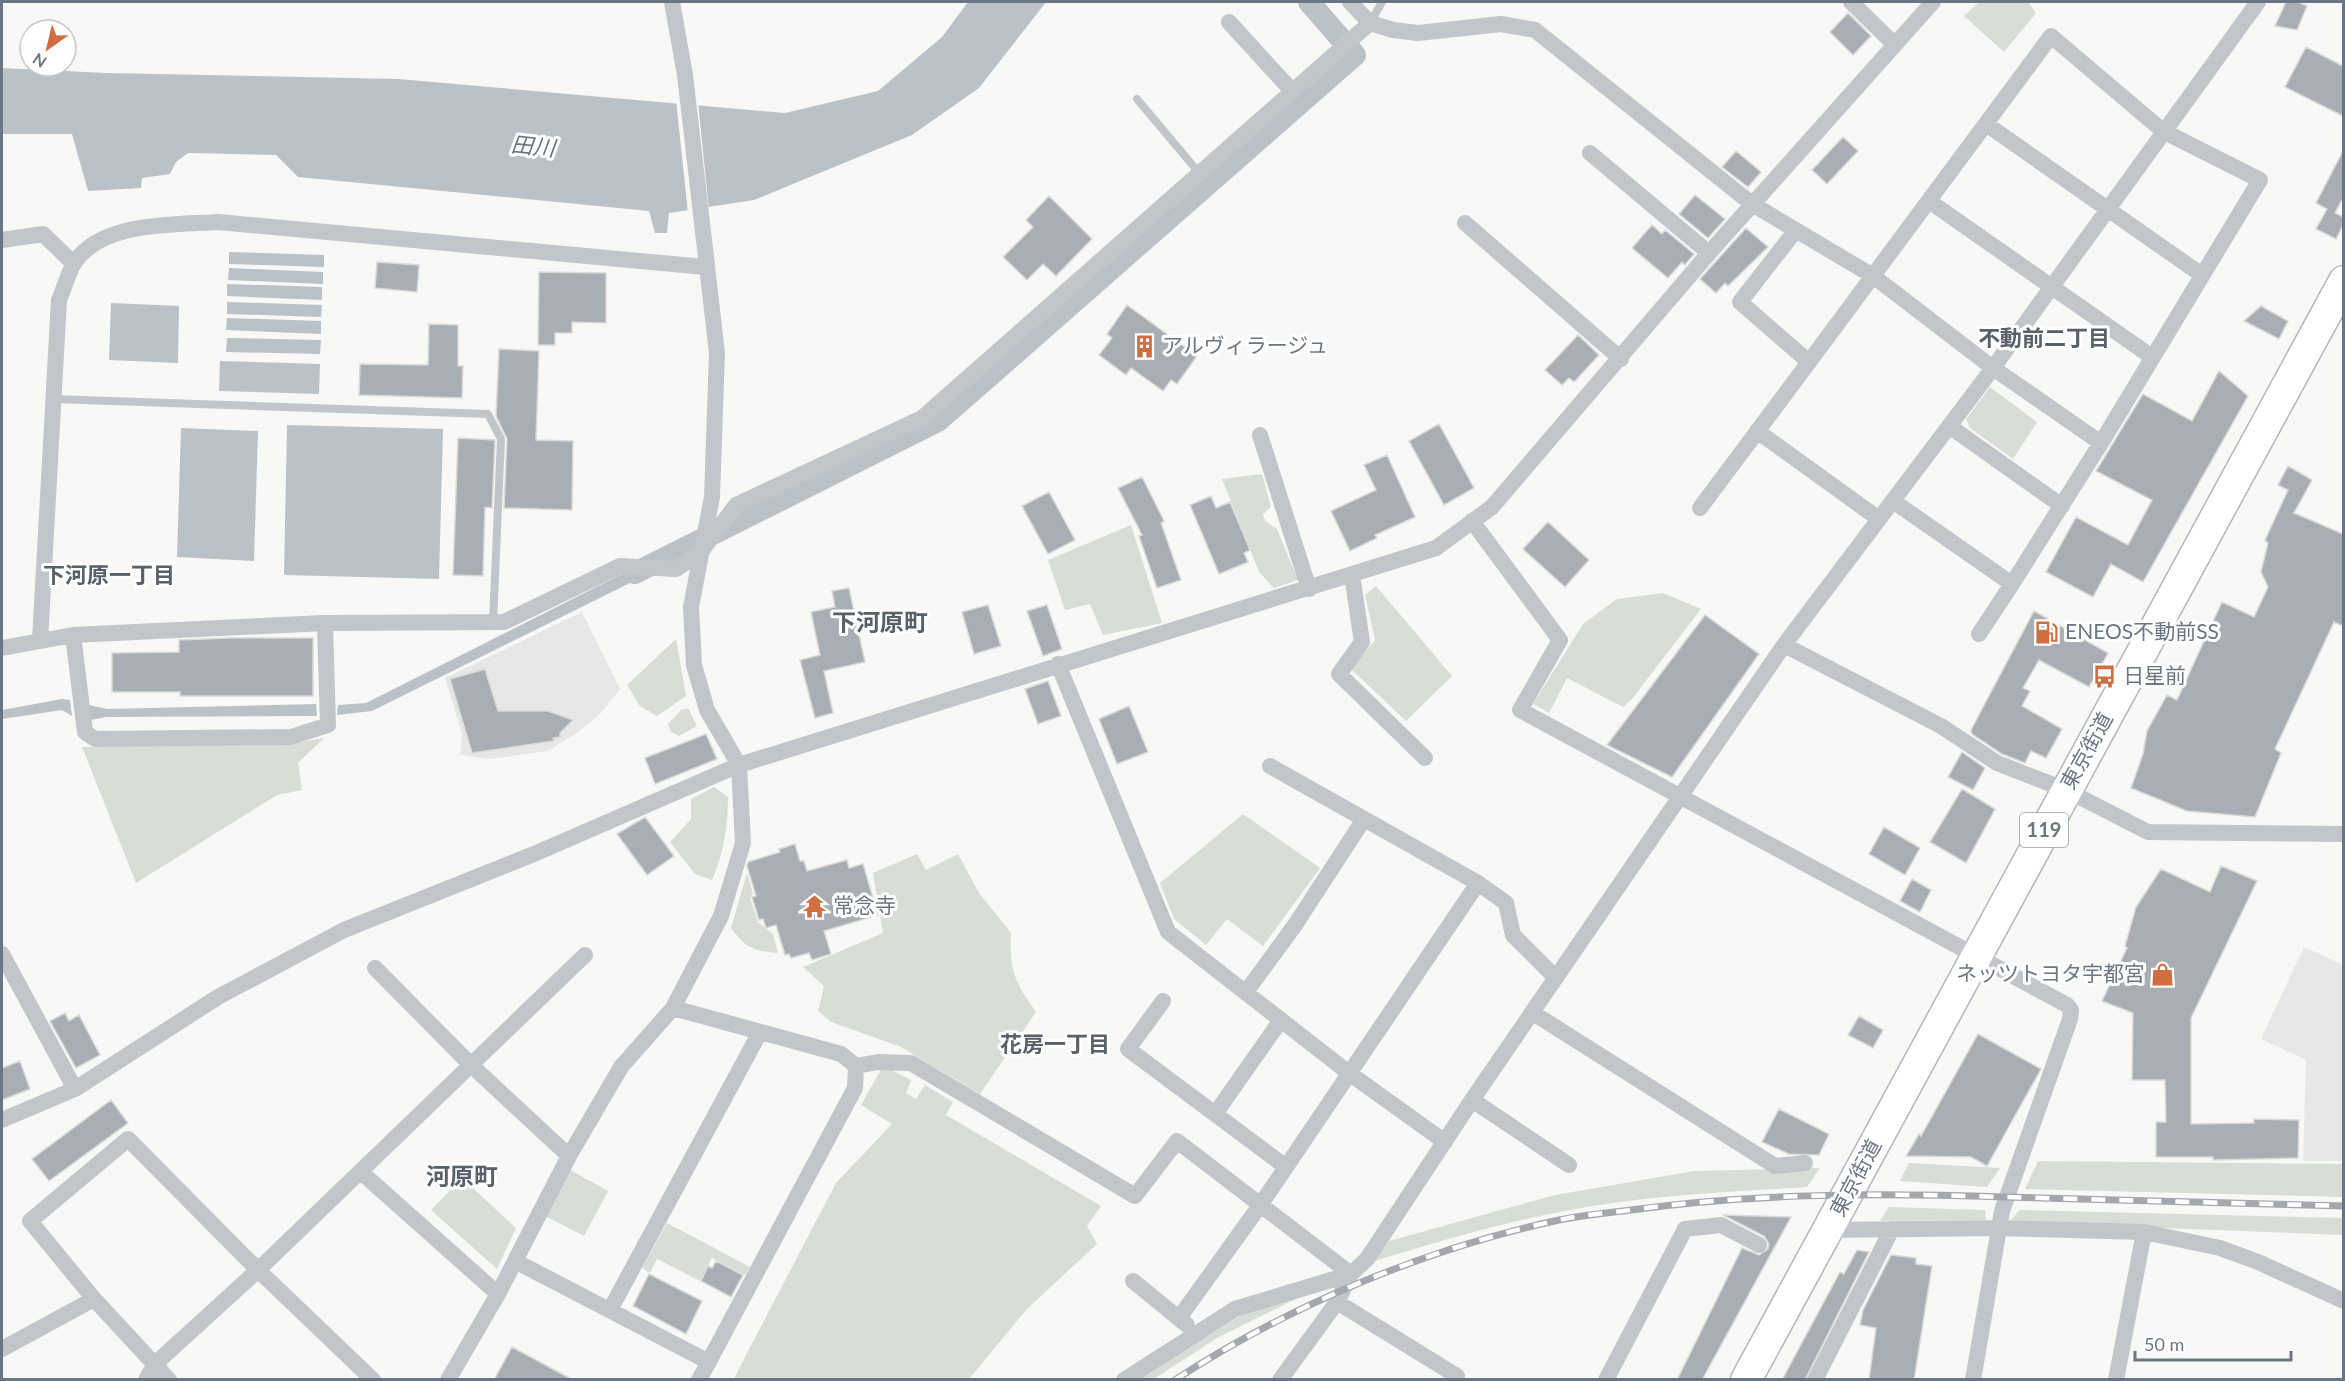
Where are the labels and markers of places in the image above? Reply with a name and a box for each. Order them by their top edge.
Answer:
place label: アルヴィラージュ [1162,332,1328,357]
building icon: アルヴィラージュ [1131,333,1157,359]
place label: ENEOS不動前SS [2065,618,2219,643]
fuel station icon: ENEOS不動前SS [2034,619,2060,645]
place label: 日星前 [2123,662,2186,687]
bus stop icon: 日星前 [2092,663,2118,689]
place label: 常念寺 [833,892,896,917]
temple icon: 常念寺 [802,893,828,919]
place label: ネッツトヨタ宇都宮 [1956,960,2145,985]
shop icon: ネッツトヨタ宇都宮 [2150,961,2176,987]

